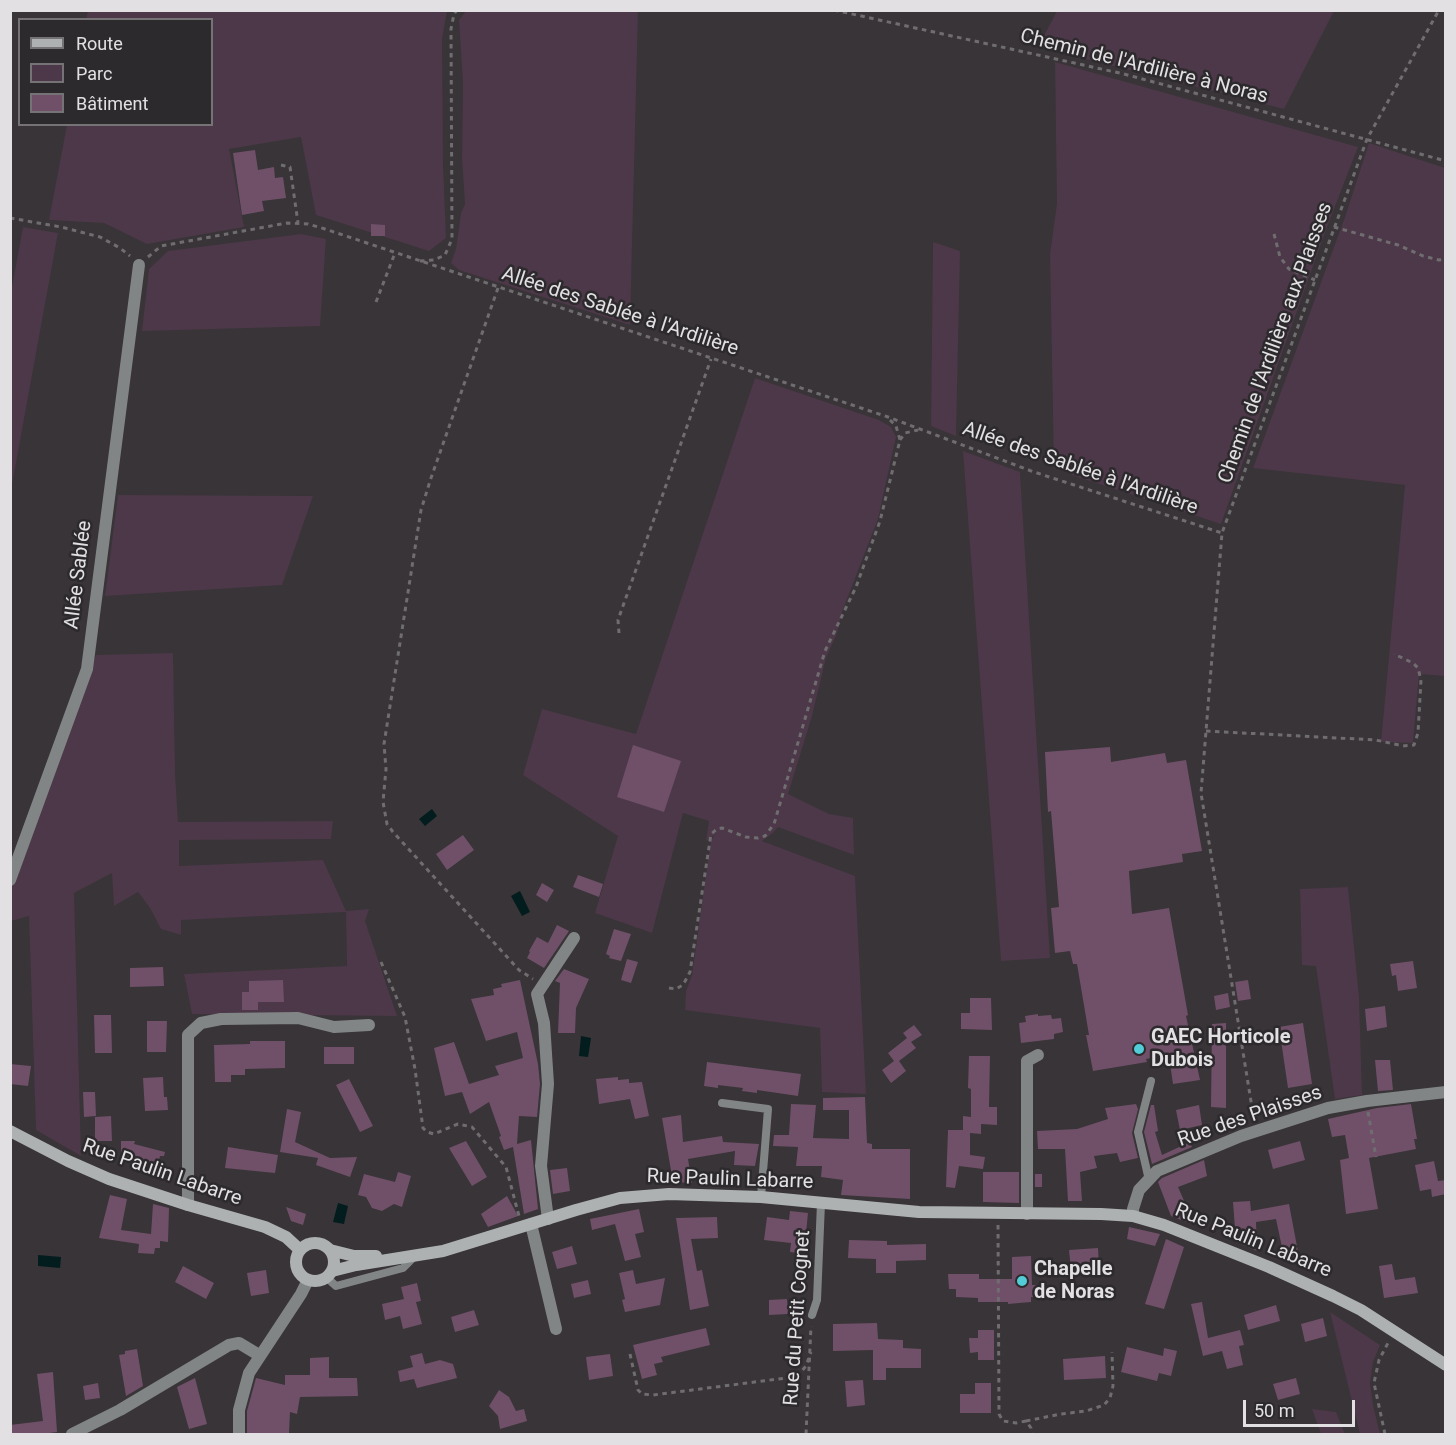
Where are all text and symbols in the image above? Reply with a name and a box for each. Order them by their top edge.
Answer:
legend [18,18,213,126]
street label: Chemin de l'Ardilière à Noras [1018,25,1270,109]
text: Route [76,33,123,54]
text: Parc [76,63,112,84]
text: Bâtiment [76,93,148,114]
street label: Chemin de l'Ardilière aux Plaisses [1214,199,1338,487]
street label: Allée des Sablée à l'Ardilière [499,262,741,362]
street label: Allée des Sablée à l'Ardilière [959,417,1201,521]
street label: Allée Sablée [60,519,98,631]
place label: GAEC Horticole Dubois [1151,1026,1290,1073]
marker: GAEC Horticole Dubois [1132,1042,1146,1056]
street label: Rue des Plaisses [1175,1081,1325,1153]
street label: Rue Paulin Labarre [79,1135,245,1211]
street label: Rue Paulin Labarre [646,1165,814,1195]
street label: Rue Paulin Labarre [1171,1199,1335,1283]
street label: Rue du Petit Cognet [780,1229,816,1407]
place label: Chapelle de Noras [1034,1258,1114,1305]
marker: Chapelle de Noras [1015,1274,1029,1288]
scale bar [1246,1388,1358,1426]
text: 50 m [1254,1400,1294,1421]

